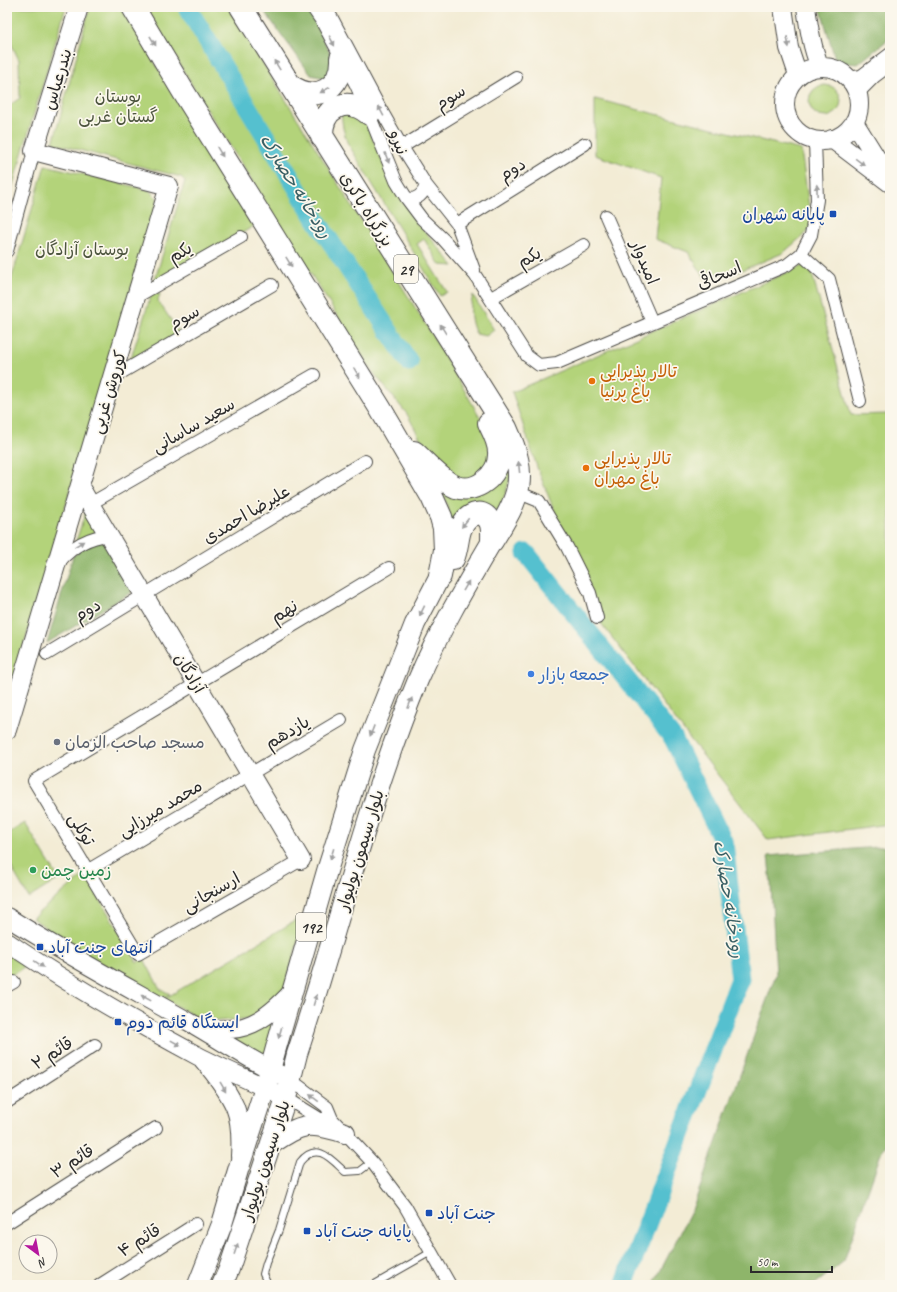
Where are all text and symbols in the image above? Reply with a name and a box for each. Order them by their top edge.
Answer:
one-way arrow [149,35,156,47]
one-way arrow [328,35,335,46]
one-way arrow [785,36,791,48]
street label: بندرعباس [38,46,77,112]
one-way arrow [274,59,281,71]
street label: سوم [431,80,471,117]
park label: بوستان گستان غربی [78,86,158,127]
one-way arrow [319,86,331,93]
one-way arrow [378,105,384,116]
street label: نیرو [384,125,413,158]
water label: رودخانه حصارک [255,130,337,242]
one-way arrow [217,146,224,157]
one-way arrow [385,152,391,164]
street label: دوم [495,153,531,188]
one-way arrow [855,158,866,166]
street label: بزرگراه باکری [335,168,398,251]
one-way arrow [814,183,820,196]
place label: پایانه شهران [742,204,825,226]
marker: پایانه شهران [828,209,838,219]
street label: امیدوار [625,235,663,288]
street label: یکم [165,237,197,269]
park label: بوستان آزادگان [35,239,129,260]
street label: یکم [514,242,546,274]
road number: 29 [394,255,418,283]
one-way arrow [285,256,292,268]
street label: اسحاقی [693,256,745,294]
street label: سوم [165,300,205,337]
one-way arrow [440,323,447,335]
street label: کوروش غربی [86,348,131,436]
place label: تالار پذیرایی باغ پرنیا [600,361,678,403]
one-way arrow [353,368,361,378]
marker: تالار پذیرایی باغ پرنیا [587,376,597,386]
street label: سعید ساسانی [148,393,239,458]
place label: تالار پذیرایی باغ مهران [594,448,672,490]
one-way arrow [515,461,522,473]
marker: تالار پذیرایی باغ مهران [581,463,591,473]
street label: علیرضا احمدی [199,480,294,549]
one-way arrow [460,518,469,529]
one-way arrow [73,541,85,548]
one-way arrow [462,580,469,592]
street label: دوم [70,594,106,629]
street label: نهم [267,595,303,629]
one-way arrow [419,605,425,616]
street label: آزادگان [169,649,210,698]
place label: جمعه بازار [537,664,610,685]
marker: جمعه بازار [526,669,536,679]
one-way arrow [407,696,413,708]
street label: یازدهم [261,711,314,756]
one-way arrow [369,725,375,737]
place label: مسجد صاحب الزمان [65,732,205,753]
marker: مسجد صاحب الزمان [52,737,62,747]
street label: محمد میرزایی [114,775,206,842]
street label: بلوار سیمون بولیوار [332,787,389,915]
street label: توکلی [64,809,100,850]
water label: رودخانه حصارک [709,839,749,960]
one-way arrow [329,849,335,861]
place label: زمین چمن [41,860,111,881]
marker: زمین چمن [28,865,38,875]
street label: ارسنجانی [179,868,244,917]
road number: 192 [296,913,326,941]
place label: انتهای جنت آباد [48,937,153,958]
marker: انتهای جنت آباد [35,942,45,952]
one-way arrow [34,960,45,968]
one-way arrow [312,993,318,1005]
one-way arrow [140,995,152,1001]
place label: ایستگاه قائم دوم [126,1012,239,1036]
marker: ایستگاه قائم دوم [113,1017,123,1027]
one-way arrow [277,1027,283,1039]
street label: قائم ۲ [28,1032,78,1076]
one-way arrow [170,1040,182,1047]
one-way arrow [220,1082,227,1093]
one-way arrow [309,1094,319,1102]
street label: بلوار سیمون بولیوار [236,1097,295,1225]
street label: قائم ۳ [47,1140,99,1185]
place label: جنت آباد [437,1203,496,1224]
marker: جنت آباد [424,1208,434,1218]
street label: قائم ۴ [114,1219,166,1263]
place label: پایانه جنت آباد [315,1221,412,1243]
marker: پایانه جنت آباد [302,1226,312,1236]
north arrow [18,1234,58,1274]
one-way arrow [233,1242,239,1254]
scale bar [751,1248,832,1274]
text: 50 m [757,1254,779,1270]
text: N [35,1255,50,1271]

